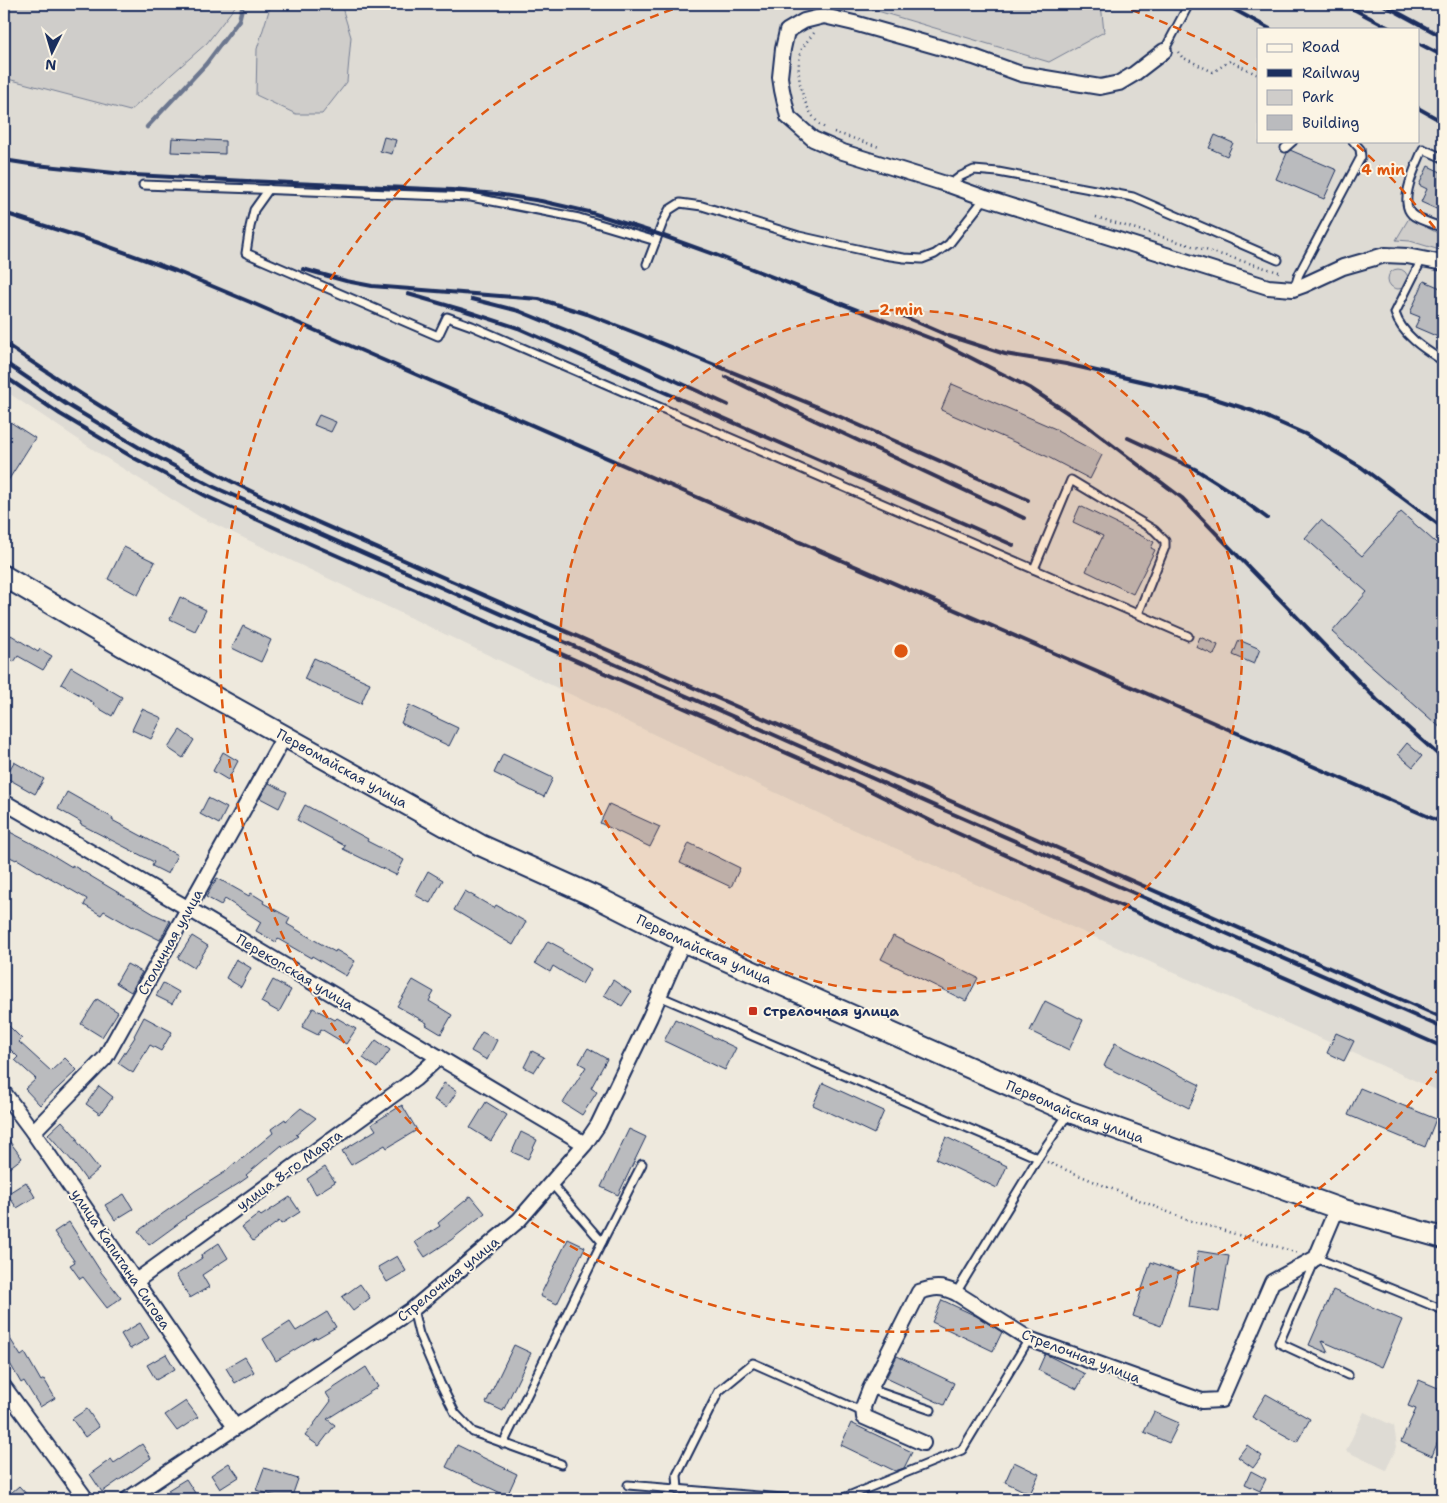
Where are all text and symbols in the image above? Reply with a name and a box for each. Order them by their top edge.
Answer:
north arrow [28,28,78,78]
legend [1257,28,1420,142]
text: Road [1302,37,1340,57]
text: N [45,56,57,74]
text: Railway [1302,63,1360,83]
text: Park [1302,87,1334,107]
text: Building [1302,113,1359,133]
text: 4 min [1361,160,1405,180]
text: 2 min [879,300,923,320]
centre of rings [892,642,910,660]
street label: Первомайская улица [274,725,411,812]
street label: Столичная улица [133,886,207,998]
street label: Первомайская улица [633,910,775,988]
street label: Перекопская улица [233,930,357,1014]
place label: Стрелочная улица [763,1002,900,1020]
marker: Стрелочная улица [747,1005,759,1017]
street label: Первомайская улица [1003,1076,1147,1147]
street label: улица 8-го Марта [233,1125,346,1214]
street label: улица Капитана Сигова [67,1185,175,1333]
street label: Стрелочная улица [393,1232,503,1326]
street label: Стрелочная улица [1019,1325,1143,1387]

